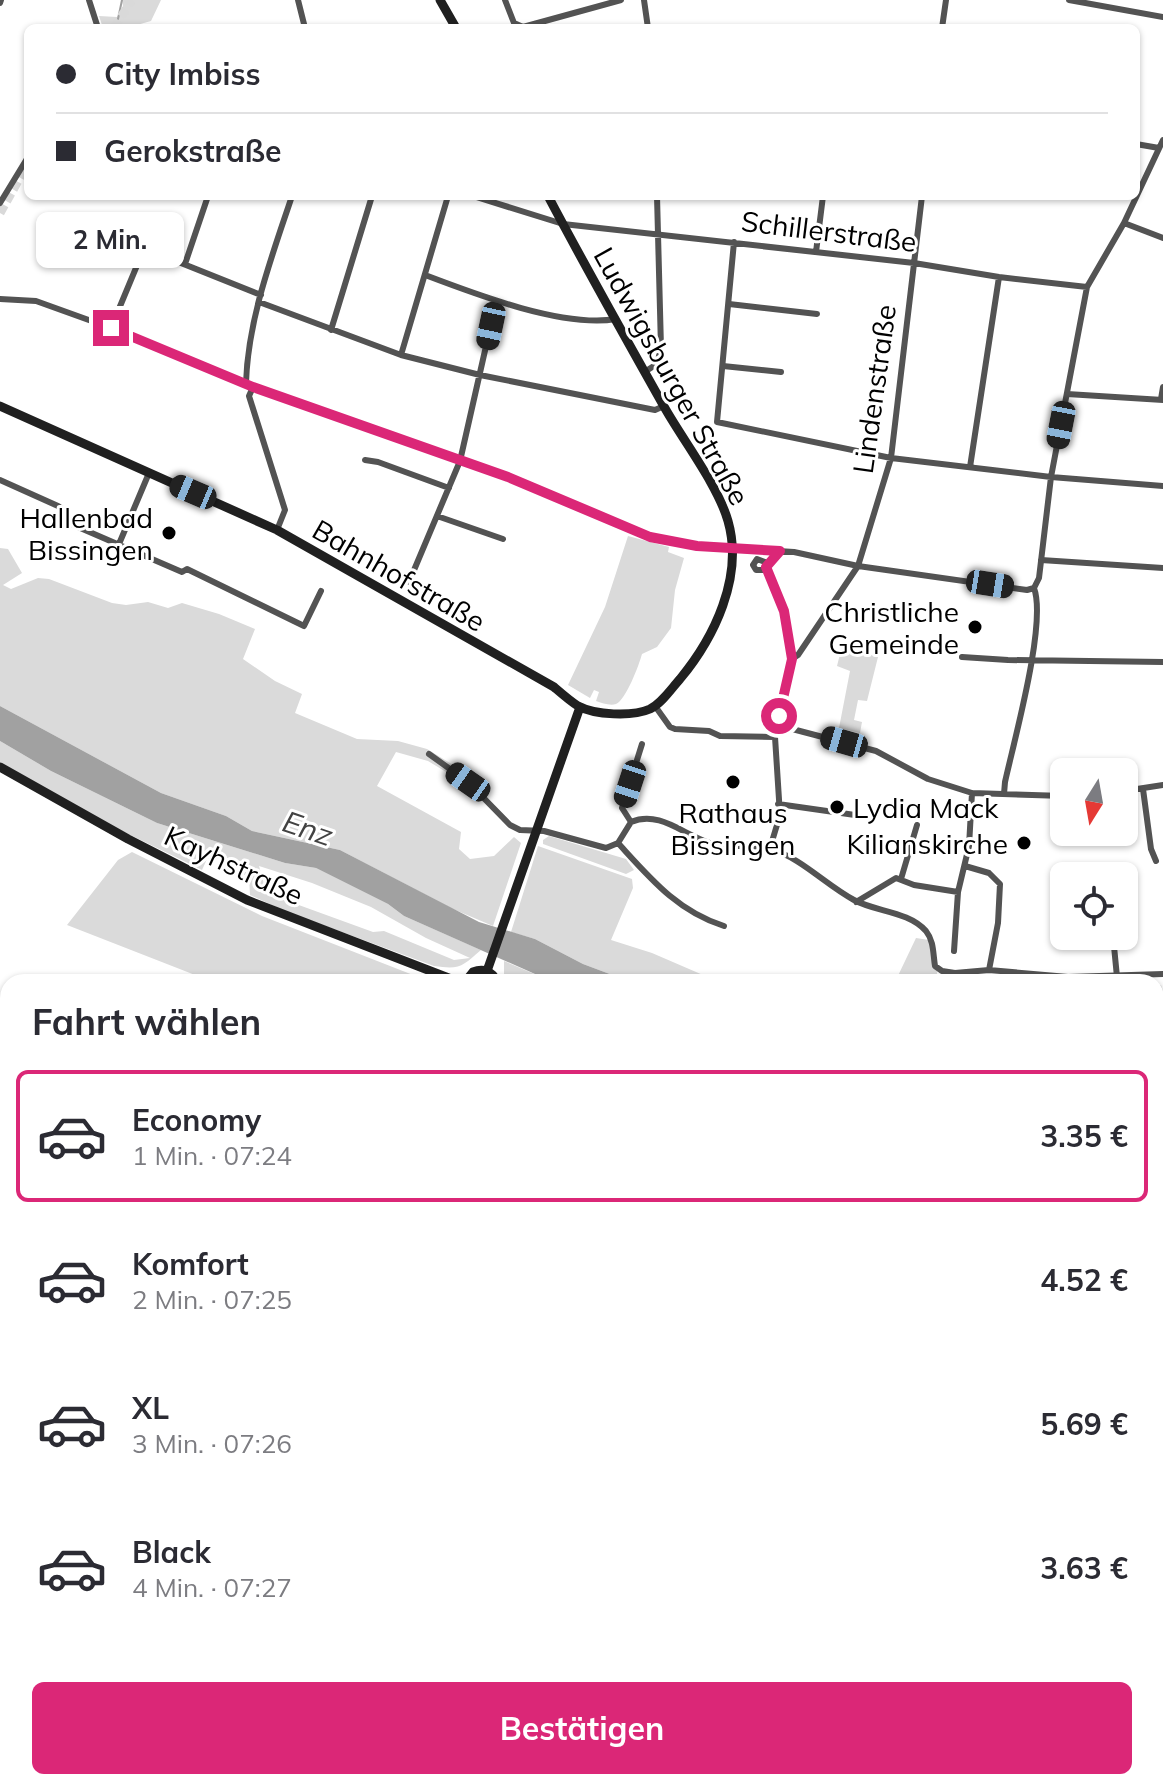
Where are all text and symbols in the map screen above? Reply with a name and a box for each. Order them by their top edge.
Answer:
text: City Imbiss [104,55,260,93]
text: Gerokstraße [104,132,281,170]
street label: Schillerstraße [739,203,919,259]
callout: 2 Min. [37,212,185,268]
text: 2 Min. [73,223,147,256]
street label: Ludwigsburger Straße [587,241,757,511]
car [474,300,508,352]
street label: Lindenstraße [845,302,903,476]
route end [93,310,129,346]
car [1045,399,1077,451]
car [166,472,220,512]
place label: Hallenbad Bissingen [19,500,153,567]
street label: Bahnhofstraße [306,511,492,639]
marker: Hallenbad Bissingen [160,524,178,542]
car [964,568,1016,600]
place label: Christliche Gemeinde [824,594,959,661]
marker: Christliche Gemeinde [966,618,984,636]
route start [761,698,797,734]
car [818,724,870,760]
car [611,757,649,811]
car [441,758,495,806]
north arrow [1050,758,1138,846]
map controls [1050,758,1138,950]
marker: Rathaus Bissingen [724,773,742,791]
place label: Lydia Mack [853,790,999,825]
place label: Rathaus Bissingen [670,795,796,862]
marker: Lydia Mack [828,798,846,816]
water label: Enz [278,802,339,854]
street label: Kayhstraße [159,818,309,912]
place label: Kilianskirche [847,826,1008,861]
marker: Kilianskirche [1015,834,1033,852]
button: locate [1050,862,1138,950]
text: Fahrt wählen [32,999,261,1044]
icon: car [36,1100,108,1172]
text: Economy [132,1101,261,1139]
text: 3.35 € [1040,1117,1128,1155]
text: 1 Min. · 07:24 [132,1139,292,1172]
icon: car [36,1244,108,1316]
text: Komfort [132,1245,249,1283]
text: 4.52 € [1040,1261,1128,1299]
text: 2 Min. · 07:25 [132,1283,292,1316]
icon: car [36,1388,108,1460]
text: XL [132,1389,169,1427]
text: 5.69 € [1040,1405,1128,1443]
text: 3 Min. · 07:26 [132,1427,292,1460]
icon: car [36,1532,108,1604]
text: Black [132,1533,211,1571]
text: 3.63 € [1040,1549,1128,1587]
text: 4 Min. · 07:27 [132,1571,292,1604]
button: Bestätigen [32,1682,1132,1774]

